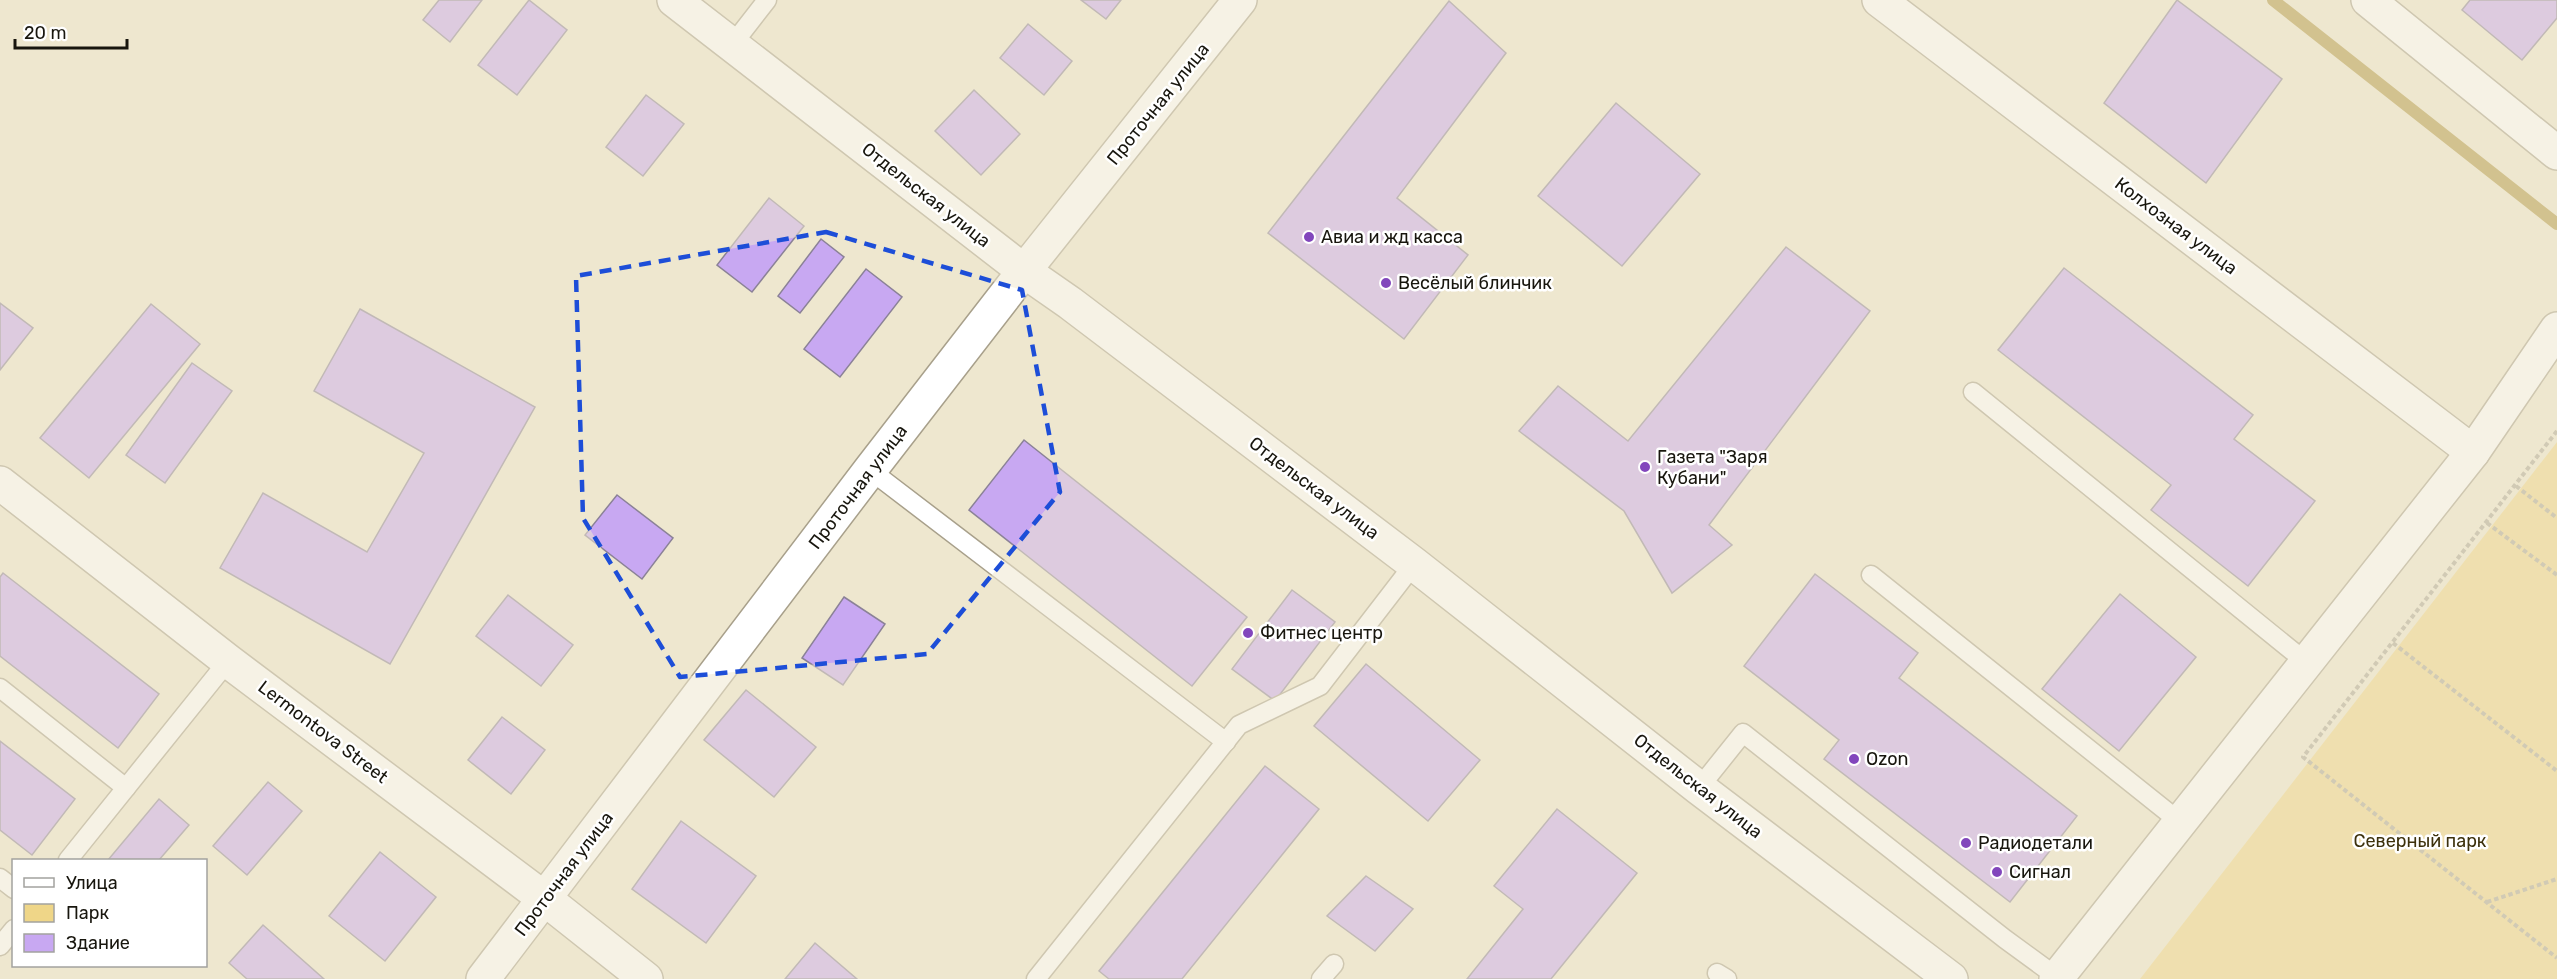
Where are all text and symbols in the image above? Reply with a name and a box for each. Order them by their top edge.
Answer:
scale bar [15,12,128,50]
text: 20 m [24,22,66,44]
street label: Проточная улица [1102,39,1214,169]
street label: Отдельская улица [857,138,995,252]
street label: Колхозная улица [2110,173,2242,279]
place label: Авиа и жд касса [1321,226,1463,248]
marker: Авиа и жд касса [1302,230,1316,244]
place label: Весёлый блинчик [1398,272,1552,294]
marker: Весёлый блинчик [1379,276,1393,290]
street label: Проточная улица [804,420,912,554]
street label: Отдельская улица [1245,432,1383,544]
place label: Газета "Заря Кубани" [1657,446,1768,489]
marker: Газета "Заря Кубани" [1638,460,1652,474]
place label: Фитнес центр [1260,622,1383,644]
marker: Фитнес центр [1241,626,1255,640]
street label: Lermontova Street [254,676,392,788]
street label: Отдельская улица [1629,729,1767,843]
place label: Ozon [1866,748,1908,770]
marker: Ozon [1847,752,1861,766]
street label: Проточная улица [510,807,618,941]
park label: Северный парк [2353,830,2487,852]
place label: Радиодетали [1978,832,2093,854]
marker: Радиодетали [1959,836,1973,850]
legend [12,859,207,967]
place label: Сигнал [2009,861,2071,883]
marker: Сигнал [1990,865,2004,879]
text: Улица [66,872,118,894]
text: Парк [66,902,110,924]
text: Здание [66,932,130,954]

